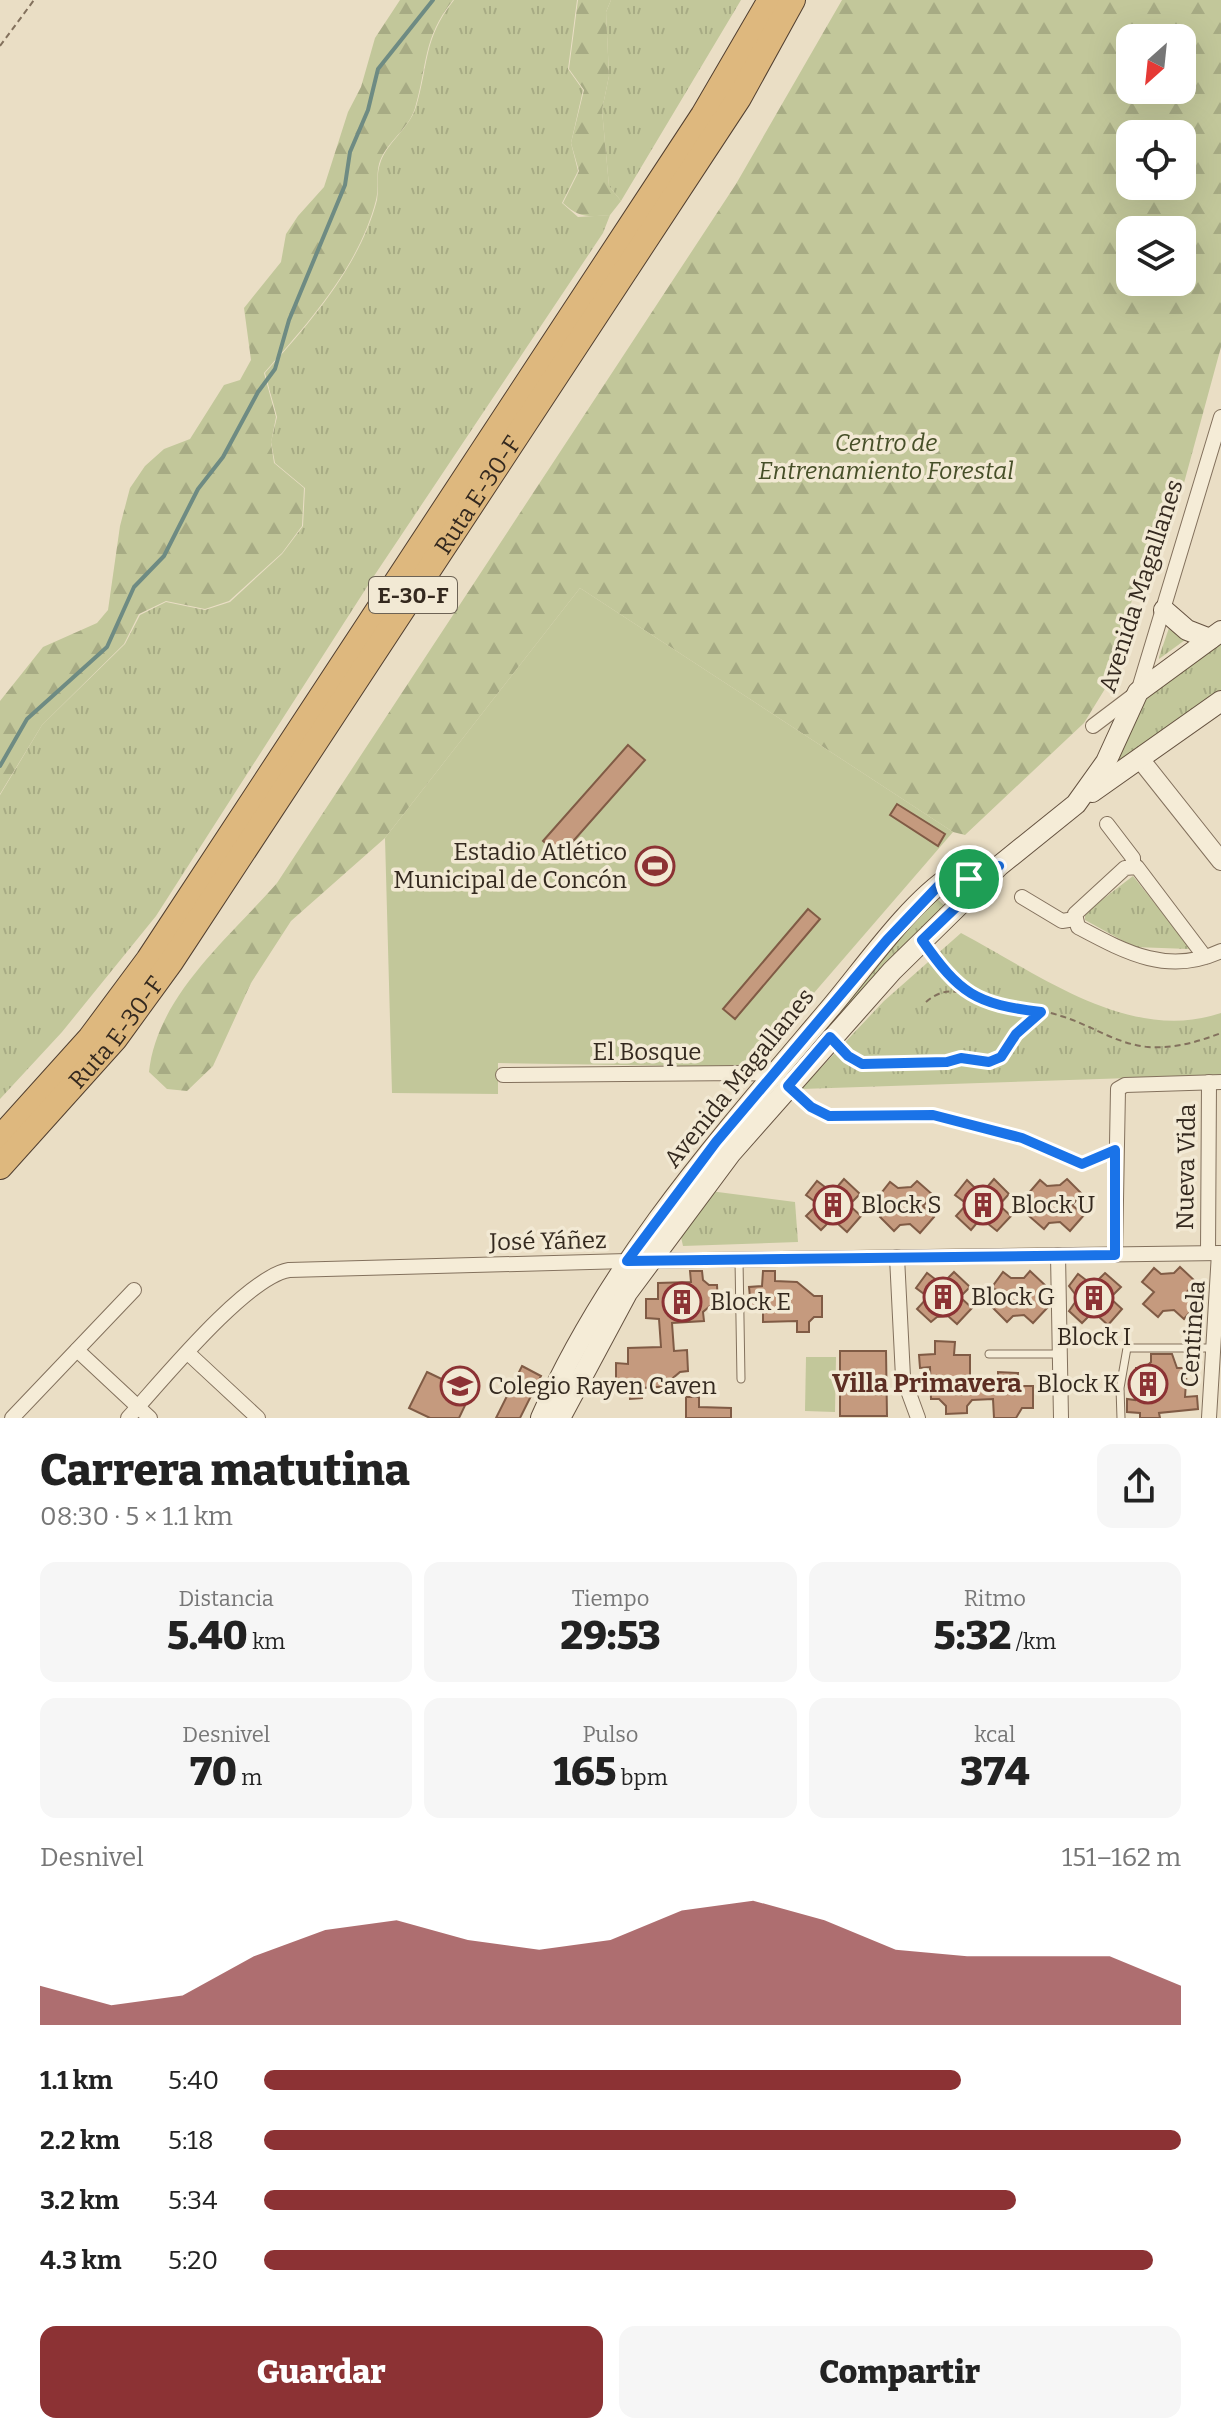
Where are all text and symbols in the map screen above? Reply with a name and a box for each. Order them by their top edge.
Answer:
north arrow [1116,24,1196,104]
map controls [1116,24,1196,296]
button: locate [1116,120,1196,200]
button: layers [1116,216,1196,296]
park label: Centro de Entrenamiento Forestal [758,429,1014,485]
street label: Ruta E-30-F [429,431,527,559]
street label: Avenida Magallanes [1093,476,1189,696]
road number: E-30-F [369,577,457,613]
place label: Estadio Atlético Municipal de Concón [393,838,627,894]
sports icon: Estadio Atlético Municipal de Concón [634,845,676,887]
pin [935,845,1003,913]
icon: arrive [947,857,991,901]
street label: Ruta E-30-F [63,971,170,1094]
street label: Avenida Magallanes [658,983,820,1173]
street label: El Bosque [593,1038,701,1066]
street label: Nueva Vida [1171,1104,1201,1230]
building icon: Block S [812,1184,854,1226]
building icon: Block U [962,1184,1004,1226]
place label: Block S [861,1191,942,1219]
place label: Block U [1011,1191,1095,1219]
street label: José Yáñez [488,1226,607,1256]
building icon: Block G [922,1276,964,1318]
building icon: Block I [1073,1277,1115,1319]
street label: Centinela [1175,1280,1211,1388]
building icon: Block E [661,1281,703,1323]
place label: Block G [971,1283,1055,1311]
place label: Block E [710,1288,791,1316]
place label: Block I [1057,1323,1131,1351]
building icon: Block K [1127,1363,1169,1405]
school or university icon: Colegio Rayen Caven [439,1365,481,1407]
district label: Villa Primavera [832,1368,1022,1399]
place label: Block K [1037,1370,1120,1398]
place label: Colegio Rayen Caven [488,1372,717,1400]
text: Carrera matutina [40,1444,410,1497]
button: share [1097,1444,1181,1528]
text: 08:30 · 5 × 1.1 km [40,1501,233,1532]
text: Distancia [178,1585,274,1612]
text: Tiempo [572,1585,649,1612]
text: Ritmo [964,1585,1026,1612]
text: 5.40 [167,1612,248,1660]
text: 29:53 [560,1612,661,1660]
text: 5:32 [934,1612,1011,1660]
text: km [248,1628,285,1655]
text: /km [1011,1628,1056,1655]
text: Desnivel [182,1721,270,1748]
text: Pulso [583,1721,638,1748]
text: kcal [974,1721,1015,1748]
text: 70 [190,1748,237,1796]
text: 165 [553,1748,616,1796]
text: 374 [960,1748,1030,1796]
text: m [237,1764,262,1791]
text: bpm [616,1764,668,1791]
text: Desnivel [40,1842,144,1873]
text: 151–162 m [1062,1842,1181,1873]
text: 1.1 km [40,2065,113,2096]
text: 5:40 [168,2065,219,2096]
text: 2.2 km [40,2125,120,2156]
text: 5:18 [168,2125,214,2156]
text: 3.2 km [40,2185,119,2216]
text: 5:34 [168,2185,217,2216]
text: 4.3 km [40,2245,121,2276]
text: 5:20 [168,2245,218,2276]
button: Guardar [40,2326,603,2418]
button: Compartir [619,2326,1181,2418]

